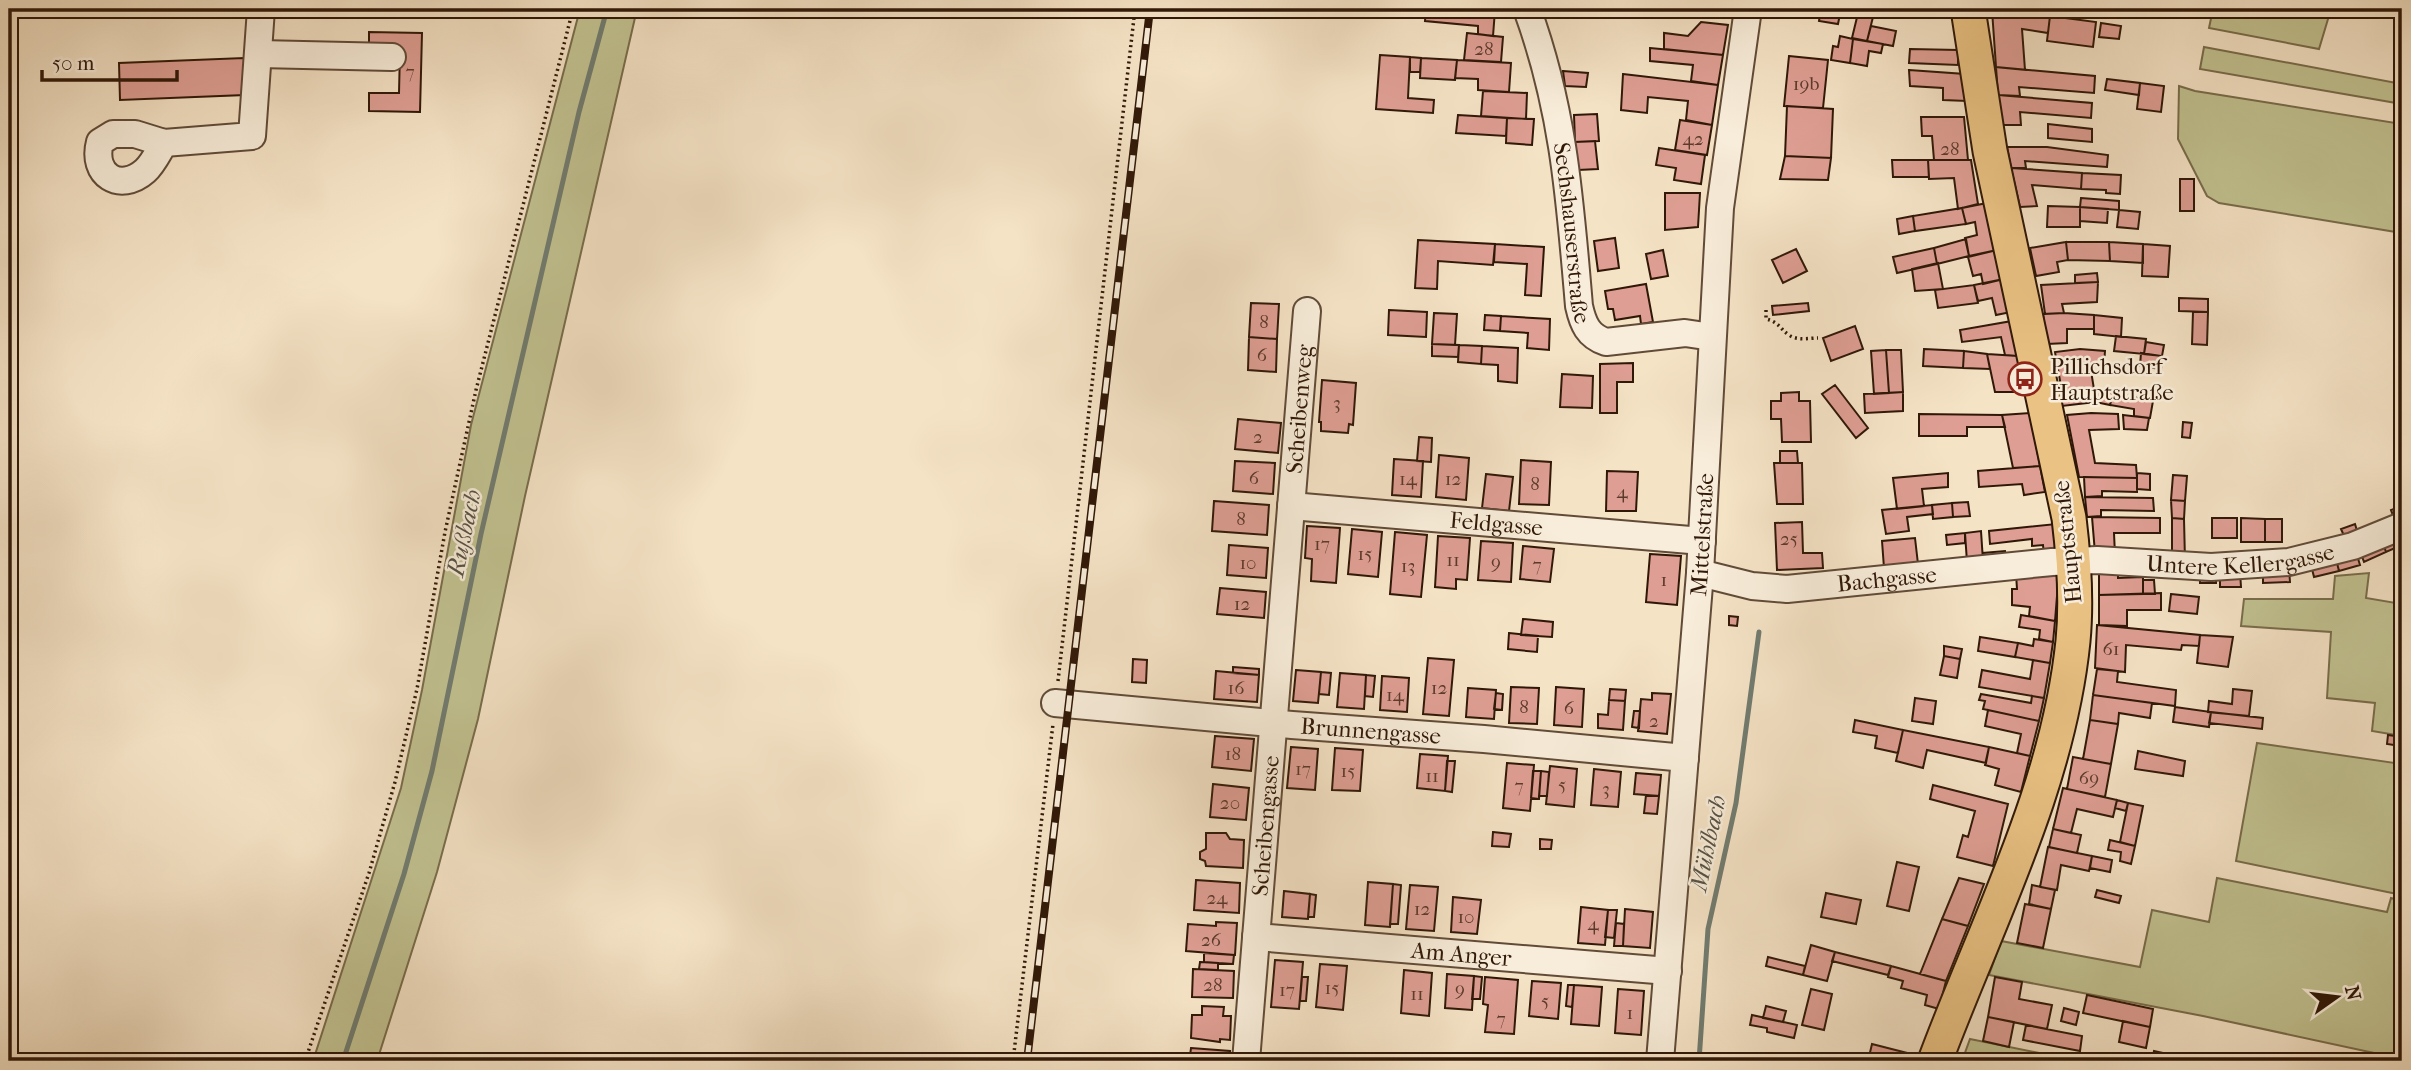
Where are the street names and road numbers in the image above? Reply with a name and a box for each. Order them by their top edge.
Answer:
street label: Sechshauserstraße [1548,140,1596,327]
street label: Scheibenweg [1281,343,1318,475]
street label: Mittelstraße [1685,473,1719,597]
street label: Hauptstraße [2048,479,2087,605]
street label: Feldgasse [1448,507,1544,541]
street label: Untere Kellergasse [2145,538,2337,581]
street label: Bachgasse [1836,561,1938,598]
street label: Brunnengasse [1300,713,1442,750]
street label: Scheibengasse [1246,754,1285,897]
street label: Am Anger [1409,937,1513,972]

